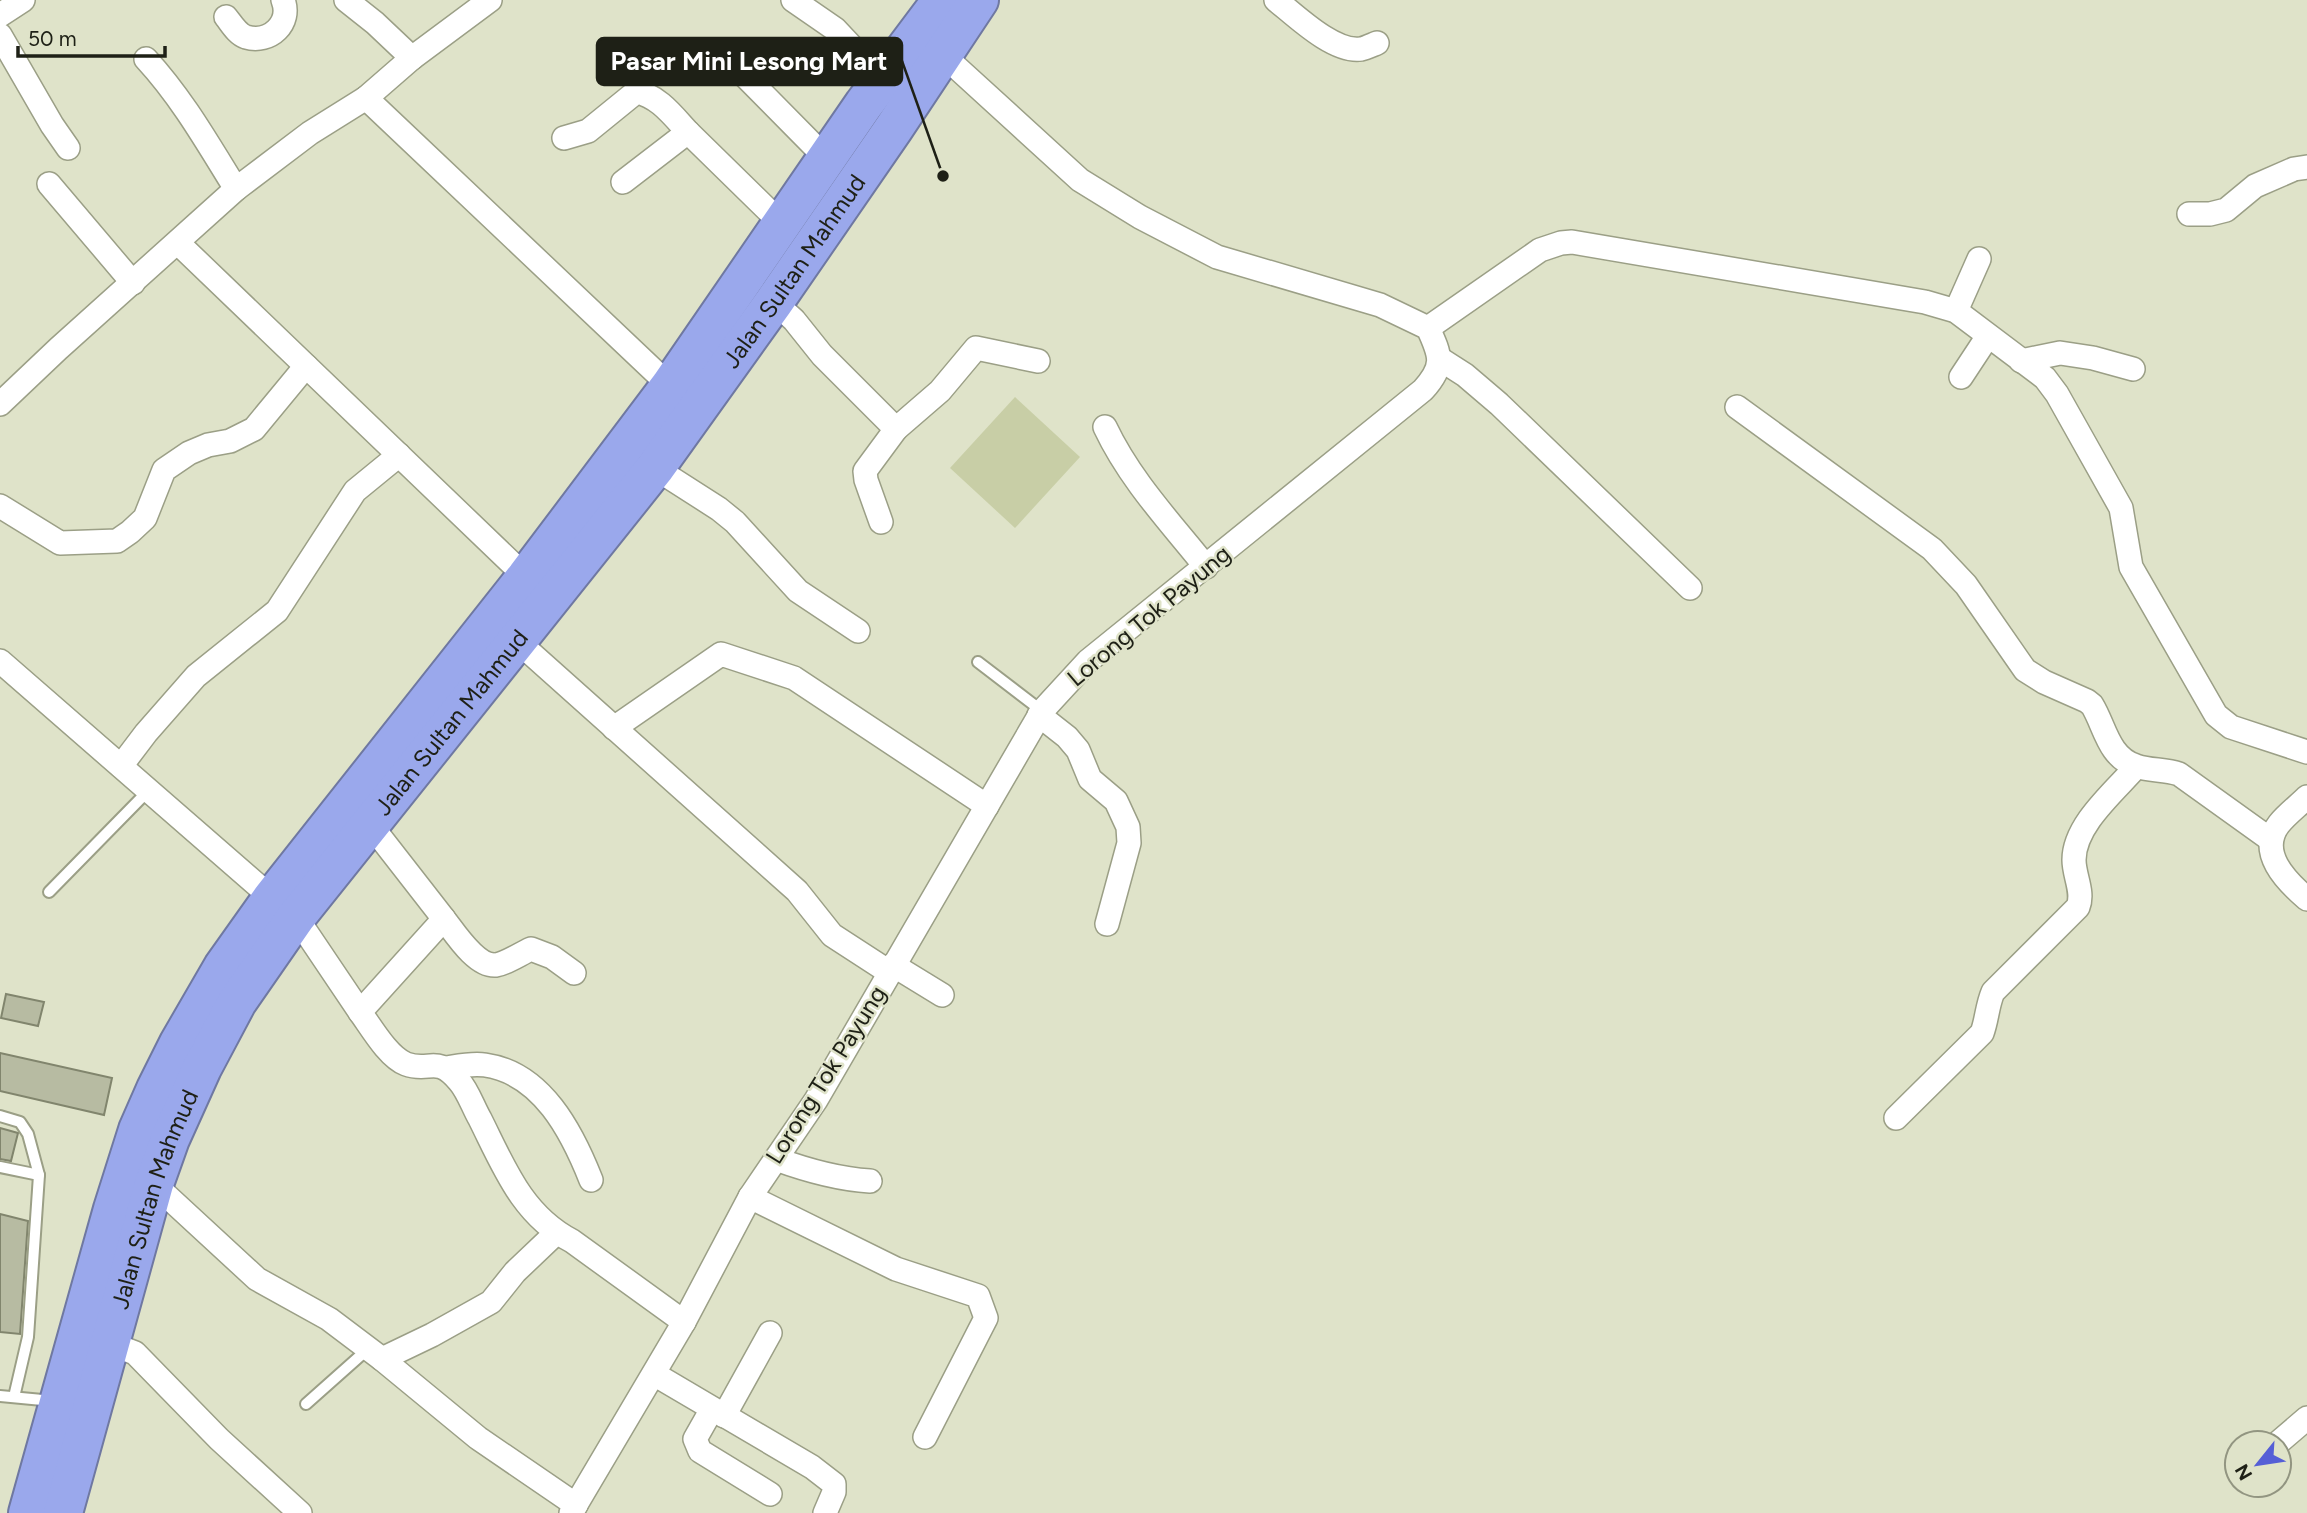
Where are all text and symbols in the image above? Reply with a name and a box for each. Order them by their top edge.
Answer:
scale bar [18,14,164,58]
text: 50 m [28,26,77,51]
callout: Pasar Mini Lesong Mart [597,38,902,85]
text: Pasar Mini Lesong Mart [611,45,887,77]
street label: Jalan Sultan Mahmud [716,169,871,374]
street label: Lorong Tok Payung [1061,539,1236,692]
street label: Jalan Sultan Mahmud [368,624,534,821]
street label: Lorong Tok Payung [759,980,892,1169]
street label: Jalan Sultan Mahmud [105,1085,204,1312]
north arrow [2223,1429,2293,1499]
text: N [2230,1460,2257,1484]

